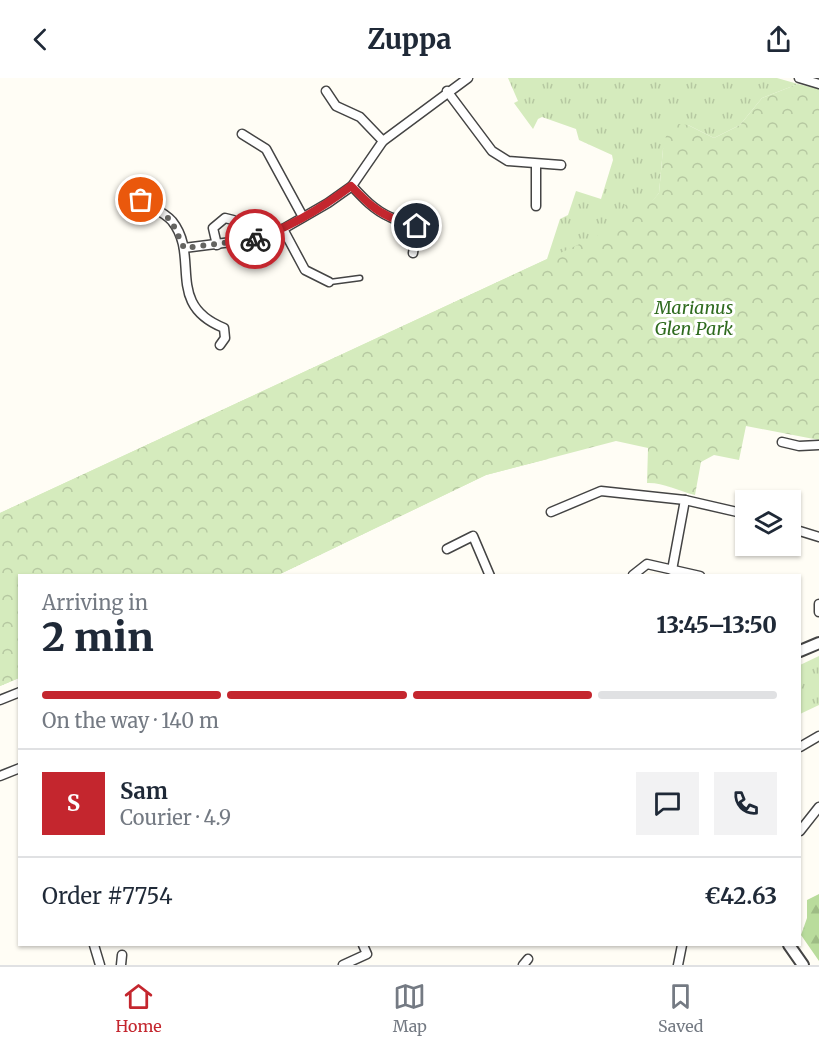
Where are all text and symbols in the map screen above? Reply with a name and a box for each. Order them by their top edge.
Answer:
text: Zuppa [367,22,452,56]
icon: back [24,23,57,56]
icon: share [762,23,795,56]
pin [115,174,166,225]
icon: bag [124,183,157,216]
pin [391,200,442,251]
courier [225,209,285,269]
icon: home [400,209,433,242]
icon: bike [239,223,272,256]
park label: Marianus Glen Park [654,296,733,340]
map controls [735,490,801,556]
button: layers [735,490,801,556]
text: Arriving in [42,590,148,615]
text: 13:45–13:50 [657,611,777,639]
text: 2 min [42,613,154,662]
text: On the way · 140 m [42,708,219,733]
button: chat [636,772,699,835]
button: phone [714,772,777,835]
text: Sam [120,777,168,805]
text: S [67,789,80,817]
text: Courier · 4.9 [120,805,231,830]
text: Order #7754 [42,882,172,910]
text: €42.63 [704,882,777,910]
tab: Home [116,980,162,1036]
tab: Map [393,980,427,1036]
tab: Saved [658,980,703,1036]

